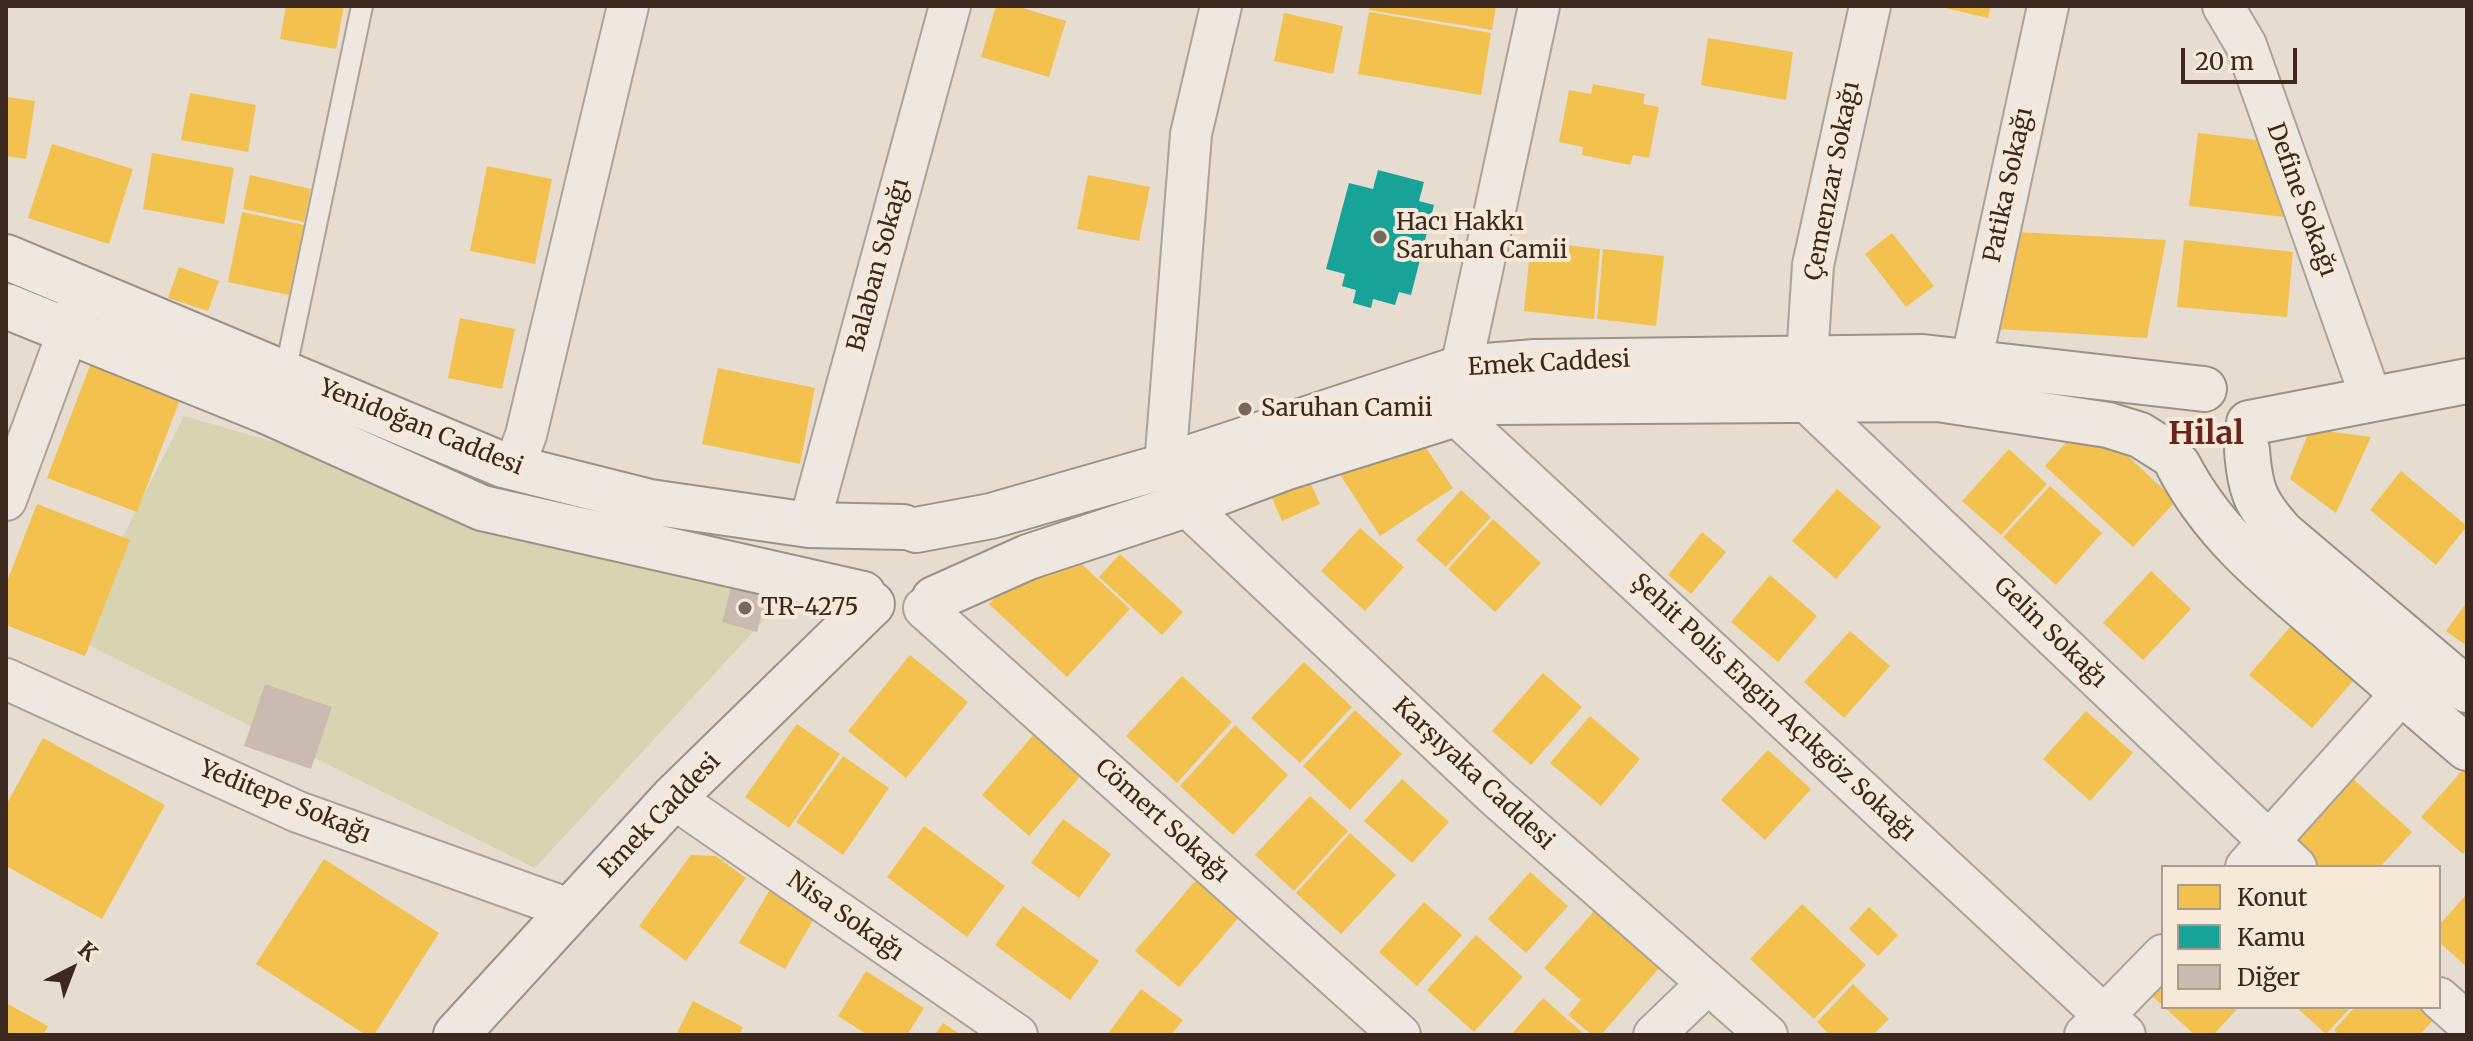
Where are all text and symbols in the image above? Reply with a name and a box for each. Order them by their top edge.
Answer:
scale bar [2185,32,2301,82]
text: 20 m [2195,46,2254,77]
street label: Çemenzar Sokağı [1800,79,1866,283]
street label: Patika Sokağı [1979,105,2039,265]
street label: Define Sokağı [2260,119,2342,281]
street label: Balaban Sokağı [842,175,916,355]
place label: Hacı Hakkı Saruhan Camii [1396,209,1567,265]
marker: Hacı Hakkı Saruhan Camii [1371,228,1389,246]
street label: Emek Caddesi [1467,345,1631,383]
street label: Yenidoğan Caddesi [315,374,527,482]
place label: Saruhan Camii [1261,395,1432,423]
marker: Saruhan Camii [1236,400,1254,418]
district label: Hilal [2168,416,2244,454]
street label: Şehit Polis Engin Açıkgöz Sokağı [1625,568,1921,848]
street label: Gelin Sokağı [1987,572,2113,694]
place label: TR-4275 [761,594,858,622]
marker: TR-4275 [736,599,754,617]
street label: Karşıyaka Caddesi [1386,692,1560,856]
street label: Emek Caddesi [593,748,727,884]
street label: Cömert Sokağı [1089,753,1235,889]
street label: Yeditepe Sokağı [195,755,375,849]
legend [2161,865,2441,1009]
street label: Nisa Sokağı [781,866,909,968]
text: Konut [2237,882,2307,913]
text: Kamu [2237,922,2305,953]
north arrow [32,929,112,1009]
text: K [73,935,104,967]
text: Diğer [2237,962,2300,993]

